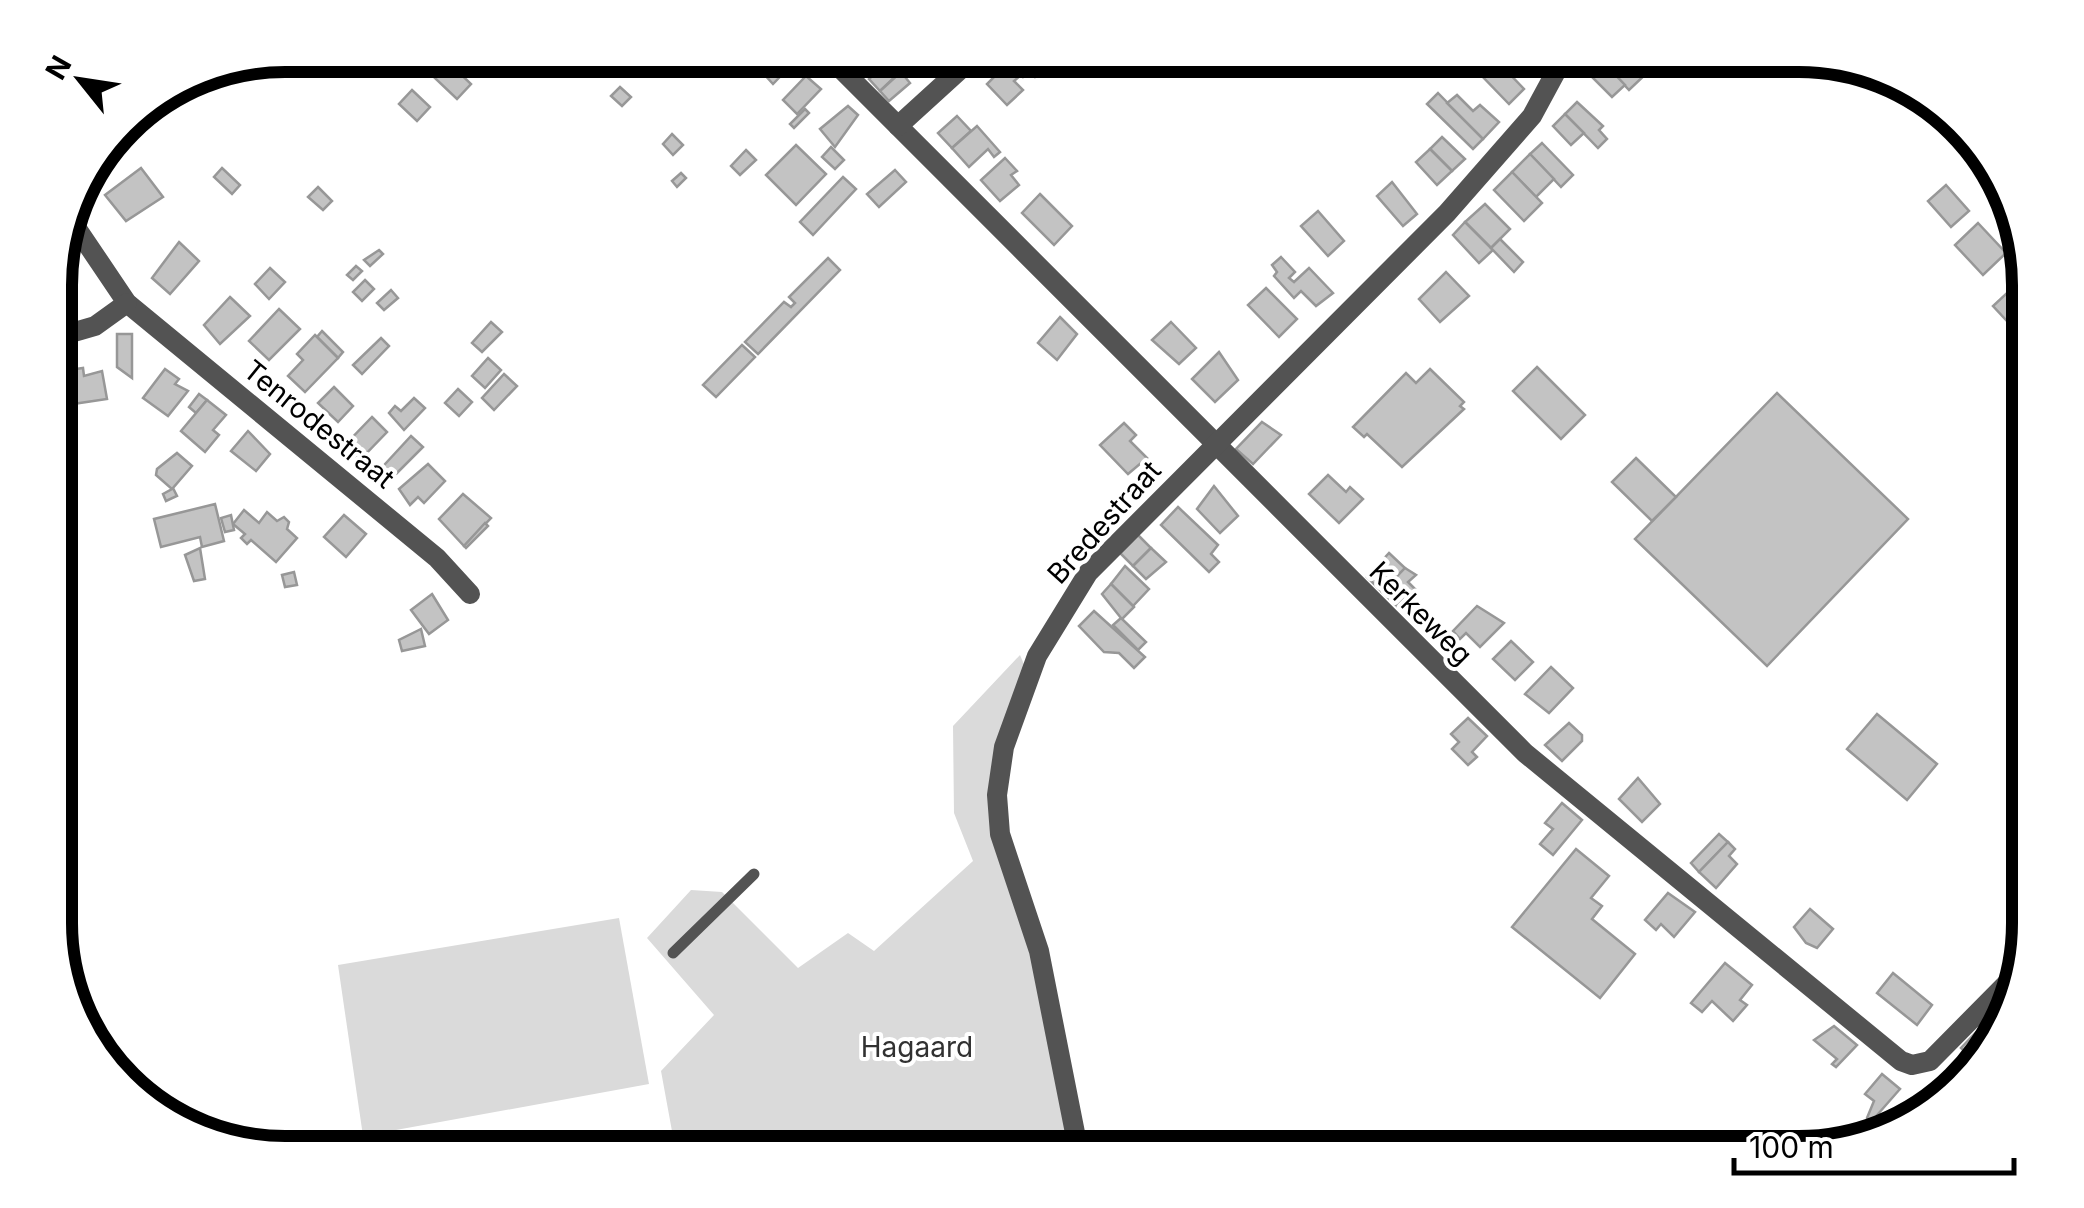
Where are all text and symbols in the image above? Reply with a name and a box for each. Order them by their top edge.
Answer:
north arrow [30,30,130,130]
text: N [38,50,78,85]
street label: Tenrodestraat [237,353,401,495]
street label: Bredestraat [1040,454,1168,590]
street label: Kerkeweg [1362,554,1480,672]
park label: Hagaard [861,1030,973,1064]
scale bar [1734,1113,2014,1175]
text: 100 m [1749,1129,1834,1165]

